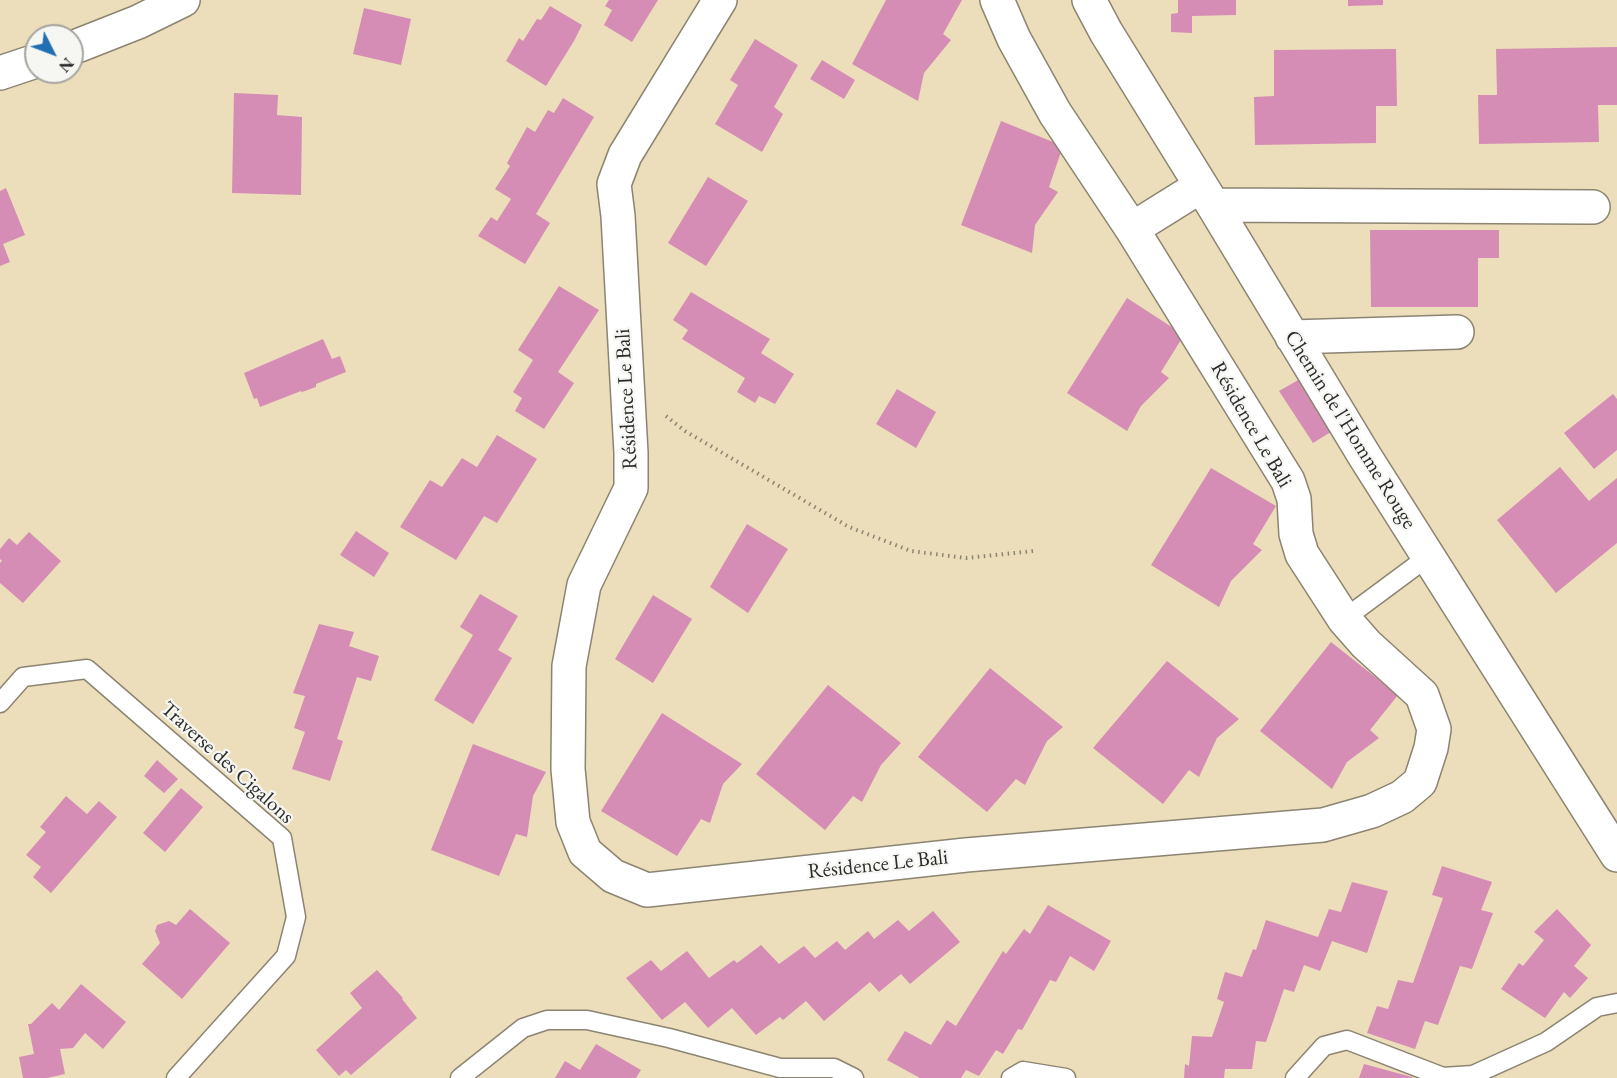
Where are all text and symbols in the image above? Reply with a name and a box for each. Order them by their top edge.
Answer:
north arrow [24,24,84,84]
text: N [54,53,78,77]
street label: Chemin de l'Homme Rouge [1279,326,1421,534]
street label: Résidence Le Bali [611,328,643,470]
street label: Résidence Le Bali [1205,358,1297,492]
street label: Traverse des Cigalons [155,697,299,829]
street label: Résidence Le Bali [807,845,949,885]

